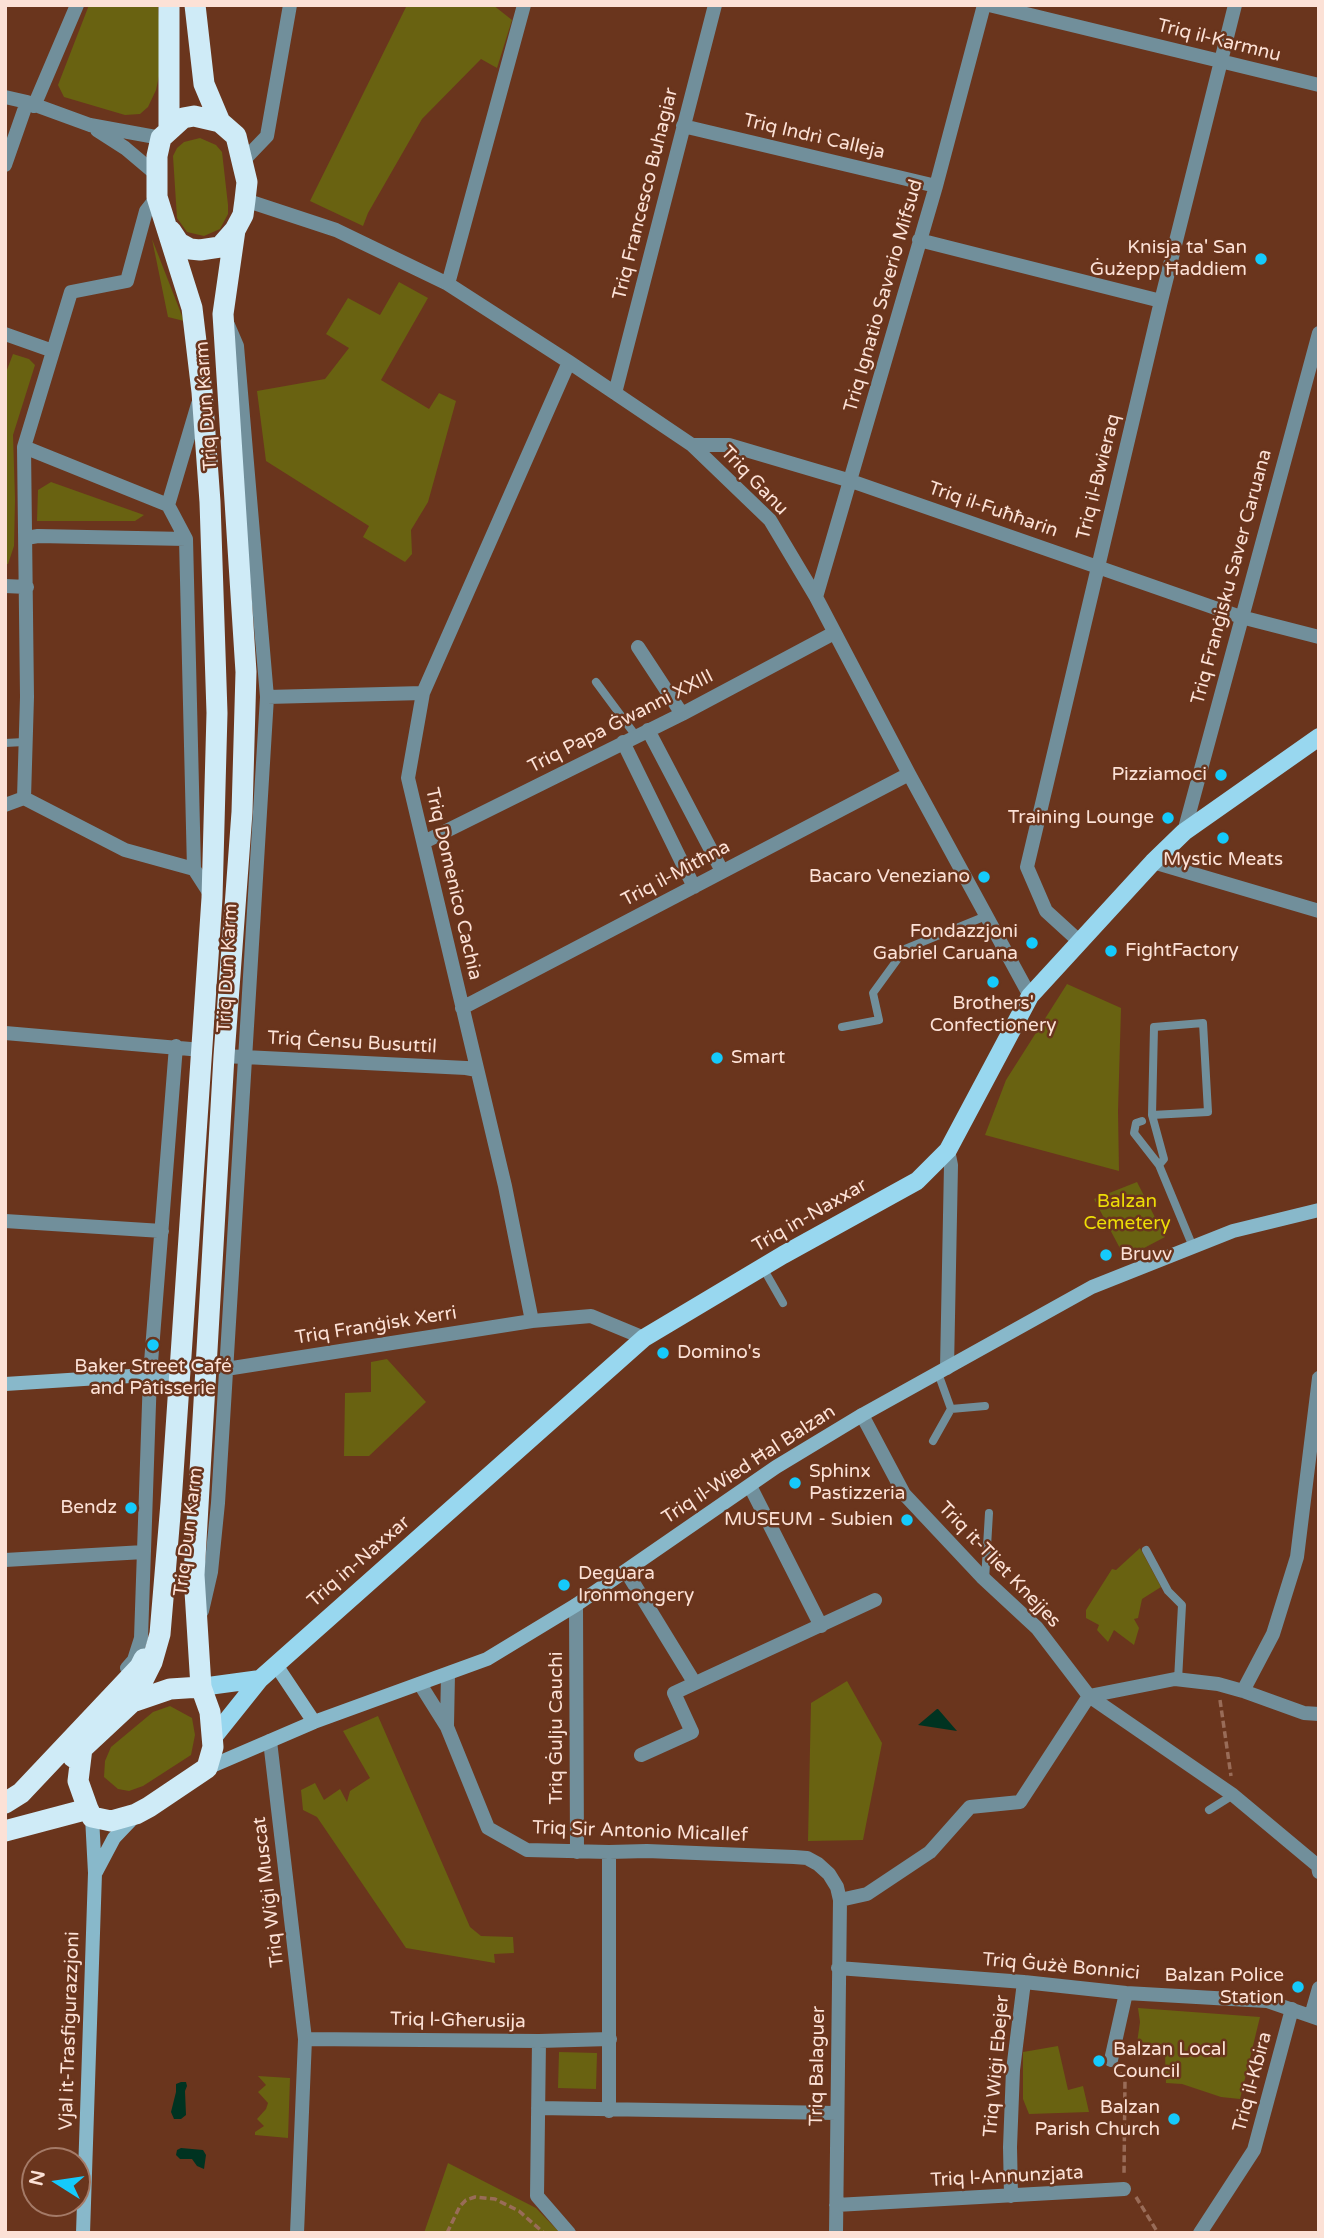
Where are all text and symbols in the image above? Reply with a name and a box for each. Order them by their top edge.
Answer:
street label: Triq il-Karmnu [1155,15,1283,67]
street label: Triq Francesco Buhagiar [609,86,683,302]
street label: Triq Indrì Calleja [741,110,887,164]
street label: Triq Ignatio Saverio Mifsud [840,177,928,415]
place label: Knisja ta' San Ġużepp Ħaddiem [1090,237,1247,281]
marker: Knisja ta' San Ġużepp Ħaddiem [1253,251,1269,267]
street label: Triq Dun Karm [191,341,223,471]
street label: Triq il-Bwieraq [1072,412,1126,542]
street label: Triq Ganu [715,442,793,520]
street label: Triq Franġisku Saver Caruana [1187,447,1277,707]
street label: Triq il-Fuħħarin [925,477,1061,543]
street label: Triq Papa Ġwanni XXIII [524,665,718,779]
place label: Pizziamoci [1111,764,1207,786]
marker: Pizziamoci [1213,767,1229,783]
street label: Triq Domenico Cachia [420,786,486,982]
place label: Training Lounge [1008,807,1154,829]
marker: Training Lounge [1160,810,1176,826]
marker: Mystic Meats [1215,830,1231,846]
street label: Triq il-Mitħna [618,836,734,912]
place label: Mystic Meats [1163,849,1283,871]
place label: Bacaro Veneziano [809,866,970,888]
marker: Bacaro Veneziano [976,869,992,885]
street label: Triq Dun Karm [213,903,243,1033]
place label: Fondazzjoni Gabriel Caruana [873,921,1018,965]
marker: Fondazzjoni Gabriel Caruana [1024,935,1040,951]
place label: FightFactory [1125,940,1239,962]
marker: FightFactory [1103,943,1119,959]
marker: Brothers' Confectionery [985,974,1001,990]
place label: Brothers' Confectionery [930,993,1056,1037]
street label: Triq Ċensu Busuttil [267,1027,437,1059]
place label: Smart [731,1047,785,1069]
marker: Smart [709,1050,725,1066]
street label: Triq in-Naxxar [749,1174,871,1258]
park label: Balzan Cemetery [1083,1191,1171,1235]
place label: Bruvv [1120,1244,1172,1266]
marker: Bruvv [1098,1247,1114,1263]
street label: Triq Franġisk Xerri [294,1302,458,1350]
marker: Baker Street Café and Pâtisserie [145,1337,161,1353]
place label: Domino's [677,1342,761,1364]
marker: Domino's [655,1345,671,1361]
place label: Baker Street Café and Pâtisserie [74,1356,232,1400]
street label: Triq il-Wied Ħal Balzan [658,1400,840,1530]
place label: Sphinx Pastizzeria [809,1461,905,1505]
street label: Triq Dun Karm [170,1466,208,1598]
marker: Sphinx Pastizzeria [787,1475,803,1491]
place label: Bendz [60,1497,117,1519]
street label: Triq it-Tliet Knejjes [933,1497,1065,1633]
marker: Bendz [123,1500,139,1516]
place label: MUSEUM - Subien [724,1509,893,1531]
street label: Triq in-Naxxar [303,1511,415,1613]
marker: MUSEUM - Subien [899,1512,915,1528]
place label: Deguara Ironmongery [578,1563,694,1607]
marker: Deguara Ironmongery [556,1577,572,1593]
street label: Triq Ġulju Cauchi [546,1651,568,1805]
street label: Triq Wiġi Muscat [248,1815,290,1969]
street label: Triq Sir Antonio Micallef [532,1817,748,1847]
street label: Vjal it-Trasfigurazzjoni [55,1931,85,2131]
street label: Triq Ġużè Bonnici [981,1949,1141,1985]
place label: Balzan Police Station [1164,1965,1284,2009]
marker: Balzan Police Station [1290,1979,1306,1995]
street label: Triq Wiġi Ebejer [979,1994,1015,2138]
street label: Triq Balaguer [806,2006,830,2126]
street label: Triq l-Għerusija [390,2008,526,2034]
street label: Triq il-Kbira [1229,2029,1277,2135]
place label: Balzan Local Council [1113,2039,1226,2083]
marker: Balzan Local Council [1091,2053,1107,2069]
place label: Balzan Parish Church [1034,2097,1160,2141]
marker: Balzan Parish Church [1166,2111,1182,2127]
north arrow [21,2147,91,2217]
street label: Triq l-Annunzjata [930,2162,1084,2192]
text: N [25,2168,50,2188]

